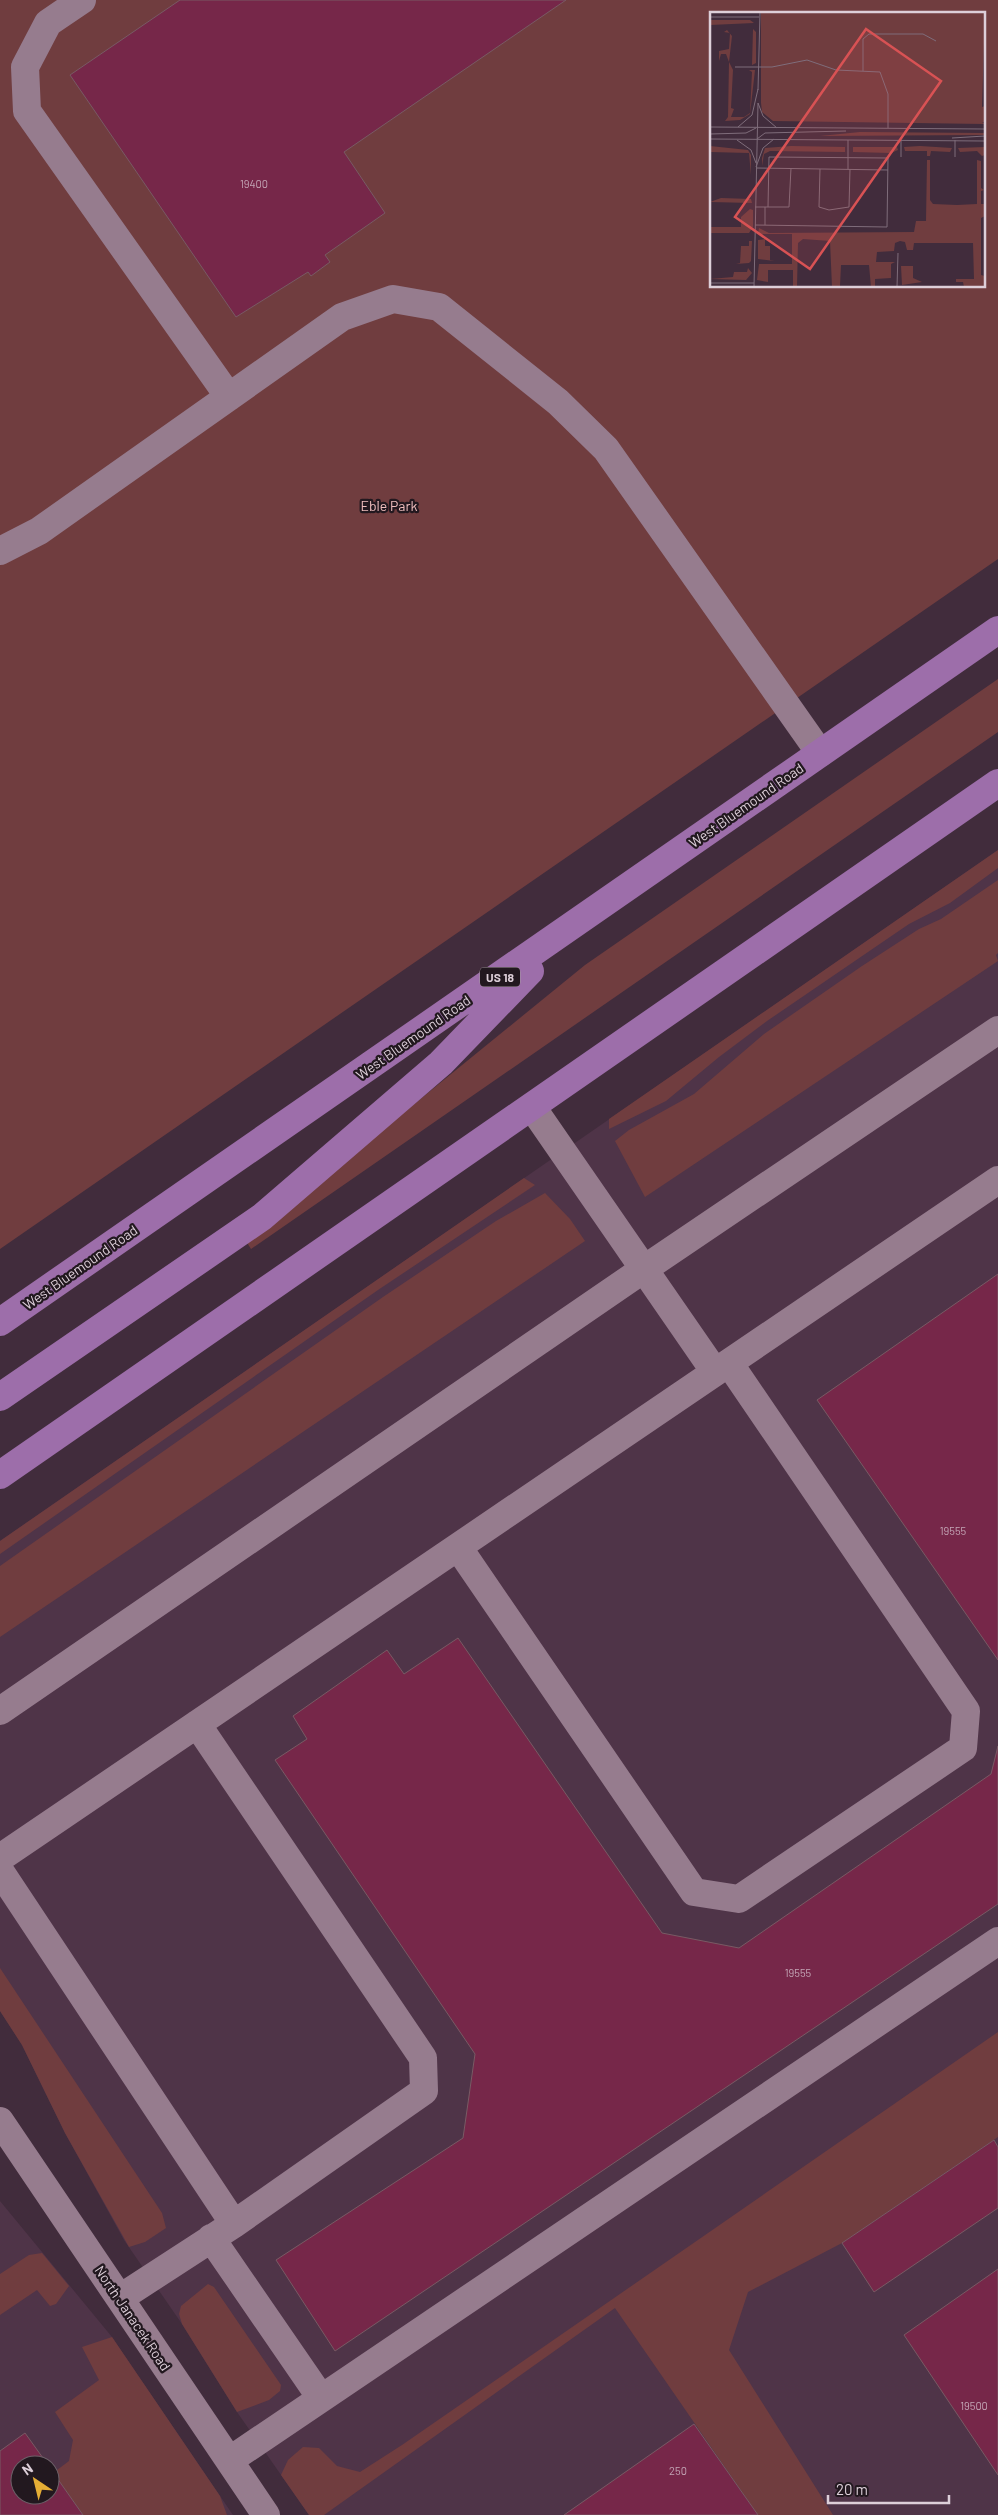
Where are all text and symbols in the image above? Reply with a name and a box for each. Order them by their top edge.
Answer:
inset map [710,12,986,288]
house number: 19400 [240,177,268,190]
park label: Eble Park [360,497,418,514]
street label: West Bluemound Road [685,759,807,851]
road number: US 18 [480,968,520,986]
street label: West Bluemound Road [352,991,474,1083]
street label: West Bluemound Road [19,1221,141,1313]
house number: 19555 [940,1524,967,1537]
house number: 19555 [785,1966,812,1979]
street label: North Janacek Road [91,2262,175,2374]
house number: 19500 [960,2399,988,2412]
north arrow [10,2455,60,2505]
text: N [19,2459,36,2479]
house number: 250 [669,2464,687,2477]
scale bar [828,2472,949,2504]
text: 20 m [836,2480,868,2498]

